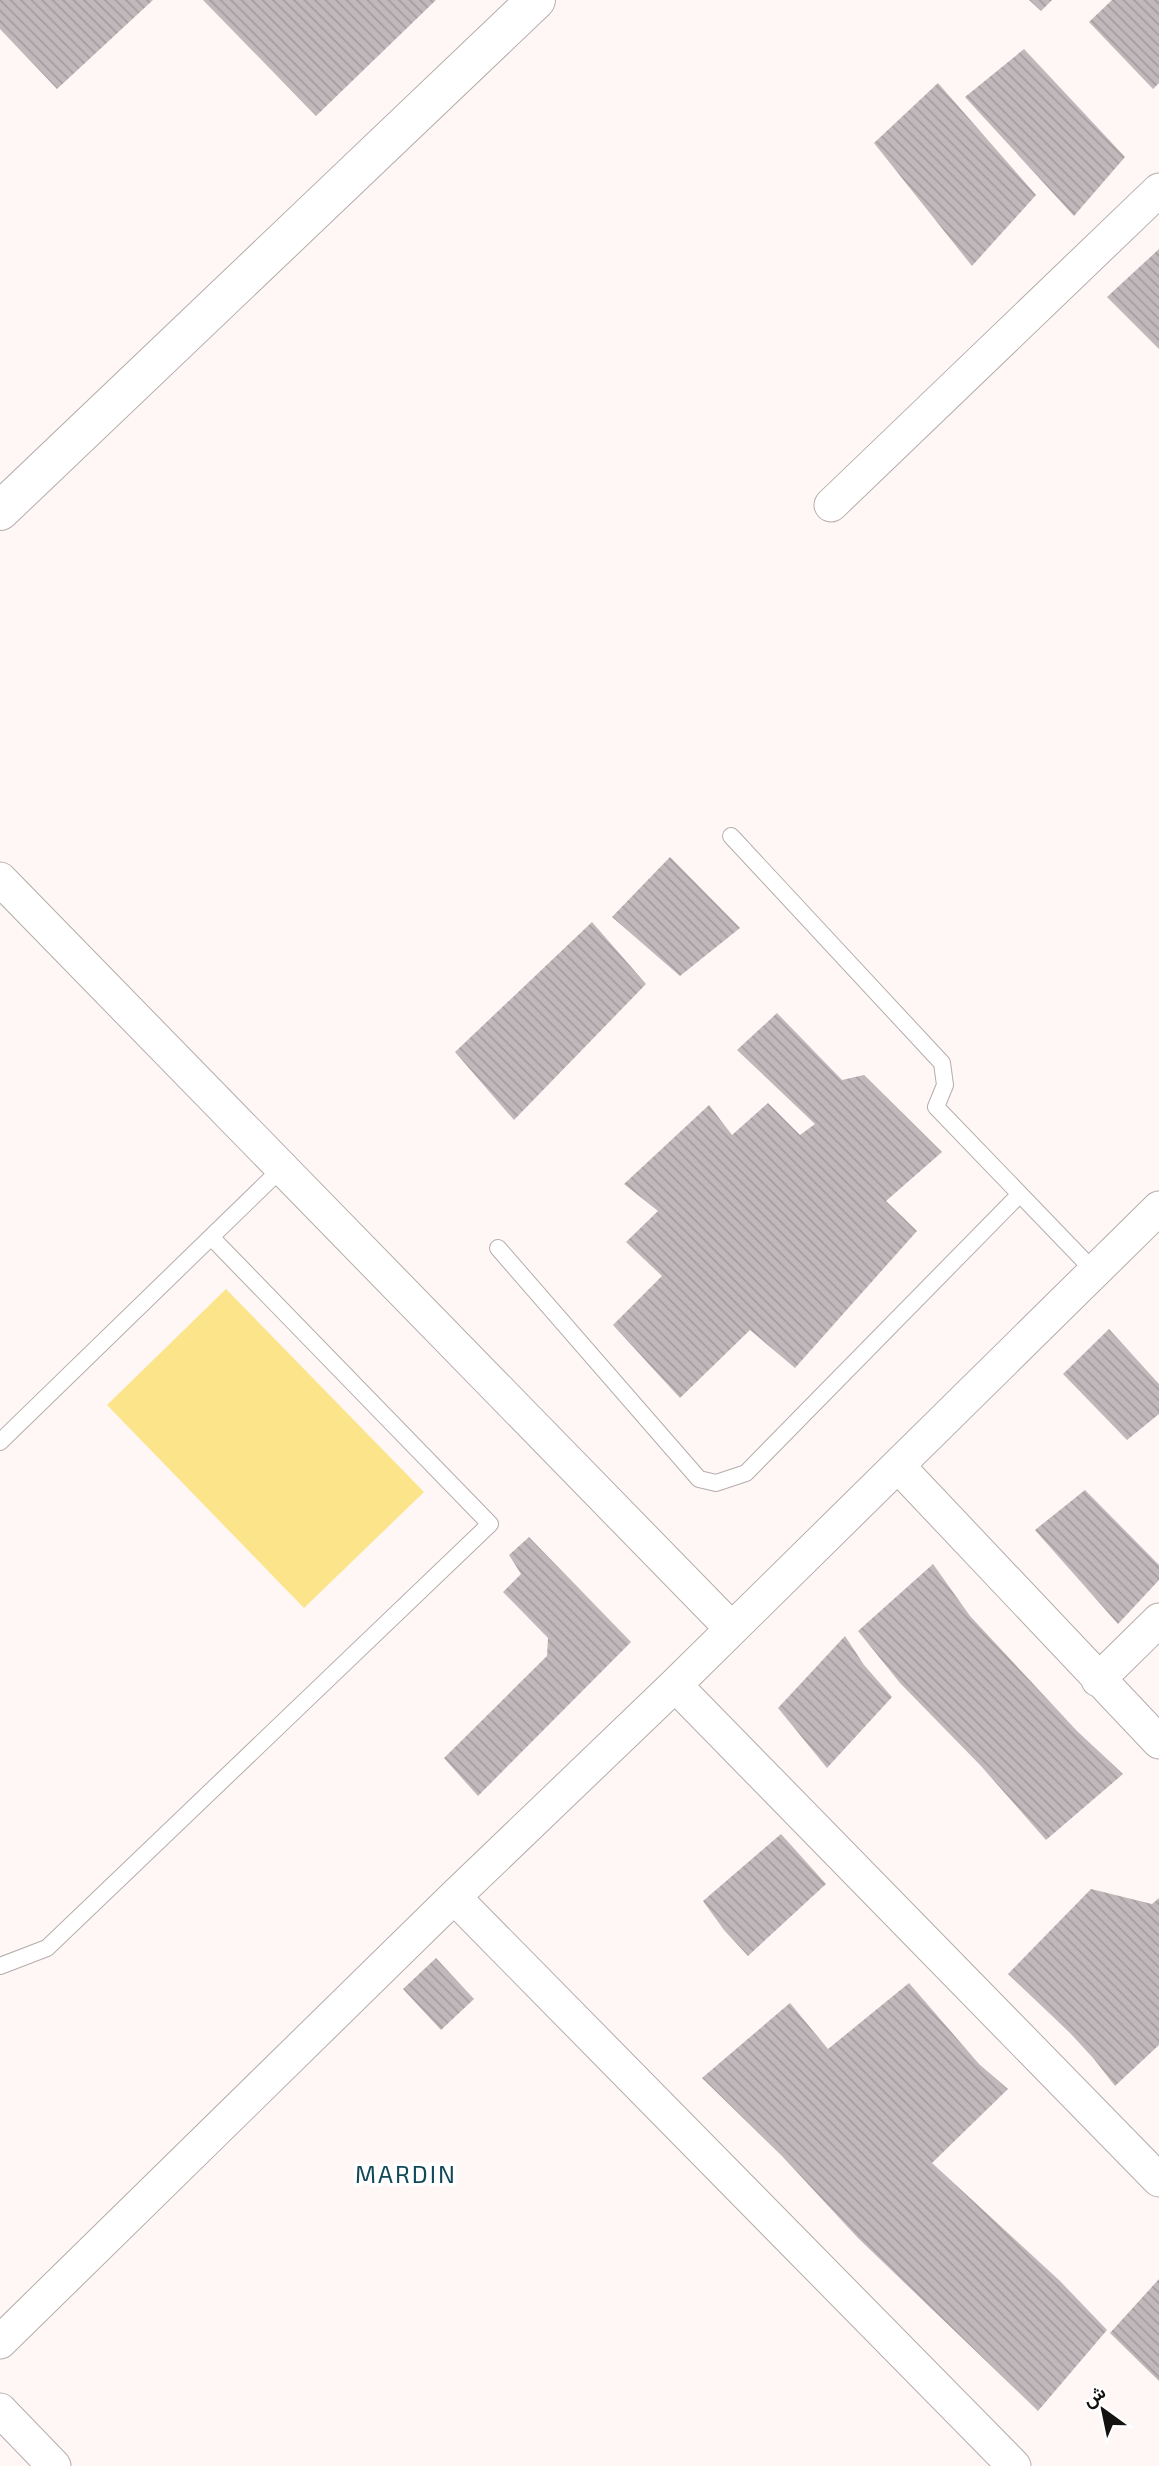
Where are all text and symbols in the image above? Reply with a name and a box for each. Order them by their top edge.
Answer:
district label: MARDIN [355,2159,457,2188]
north arrow [1068,2375,1138,2445]
text: ش [1078,2379,1110,2412]

